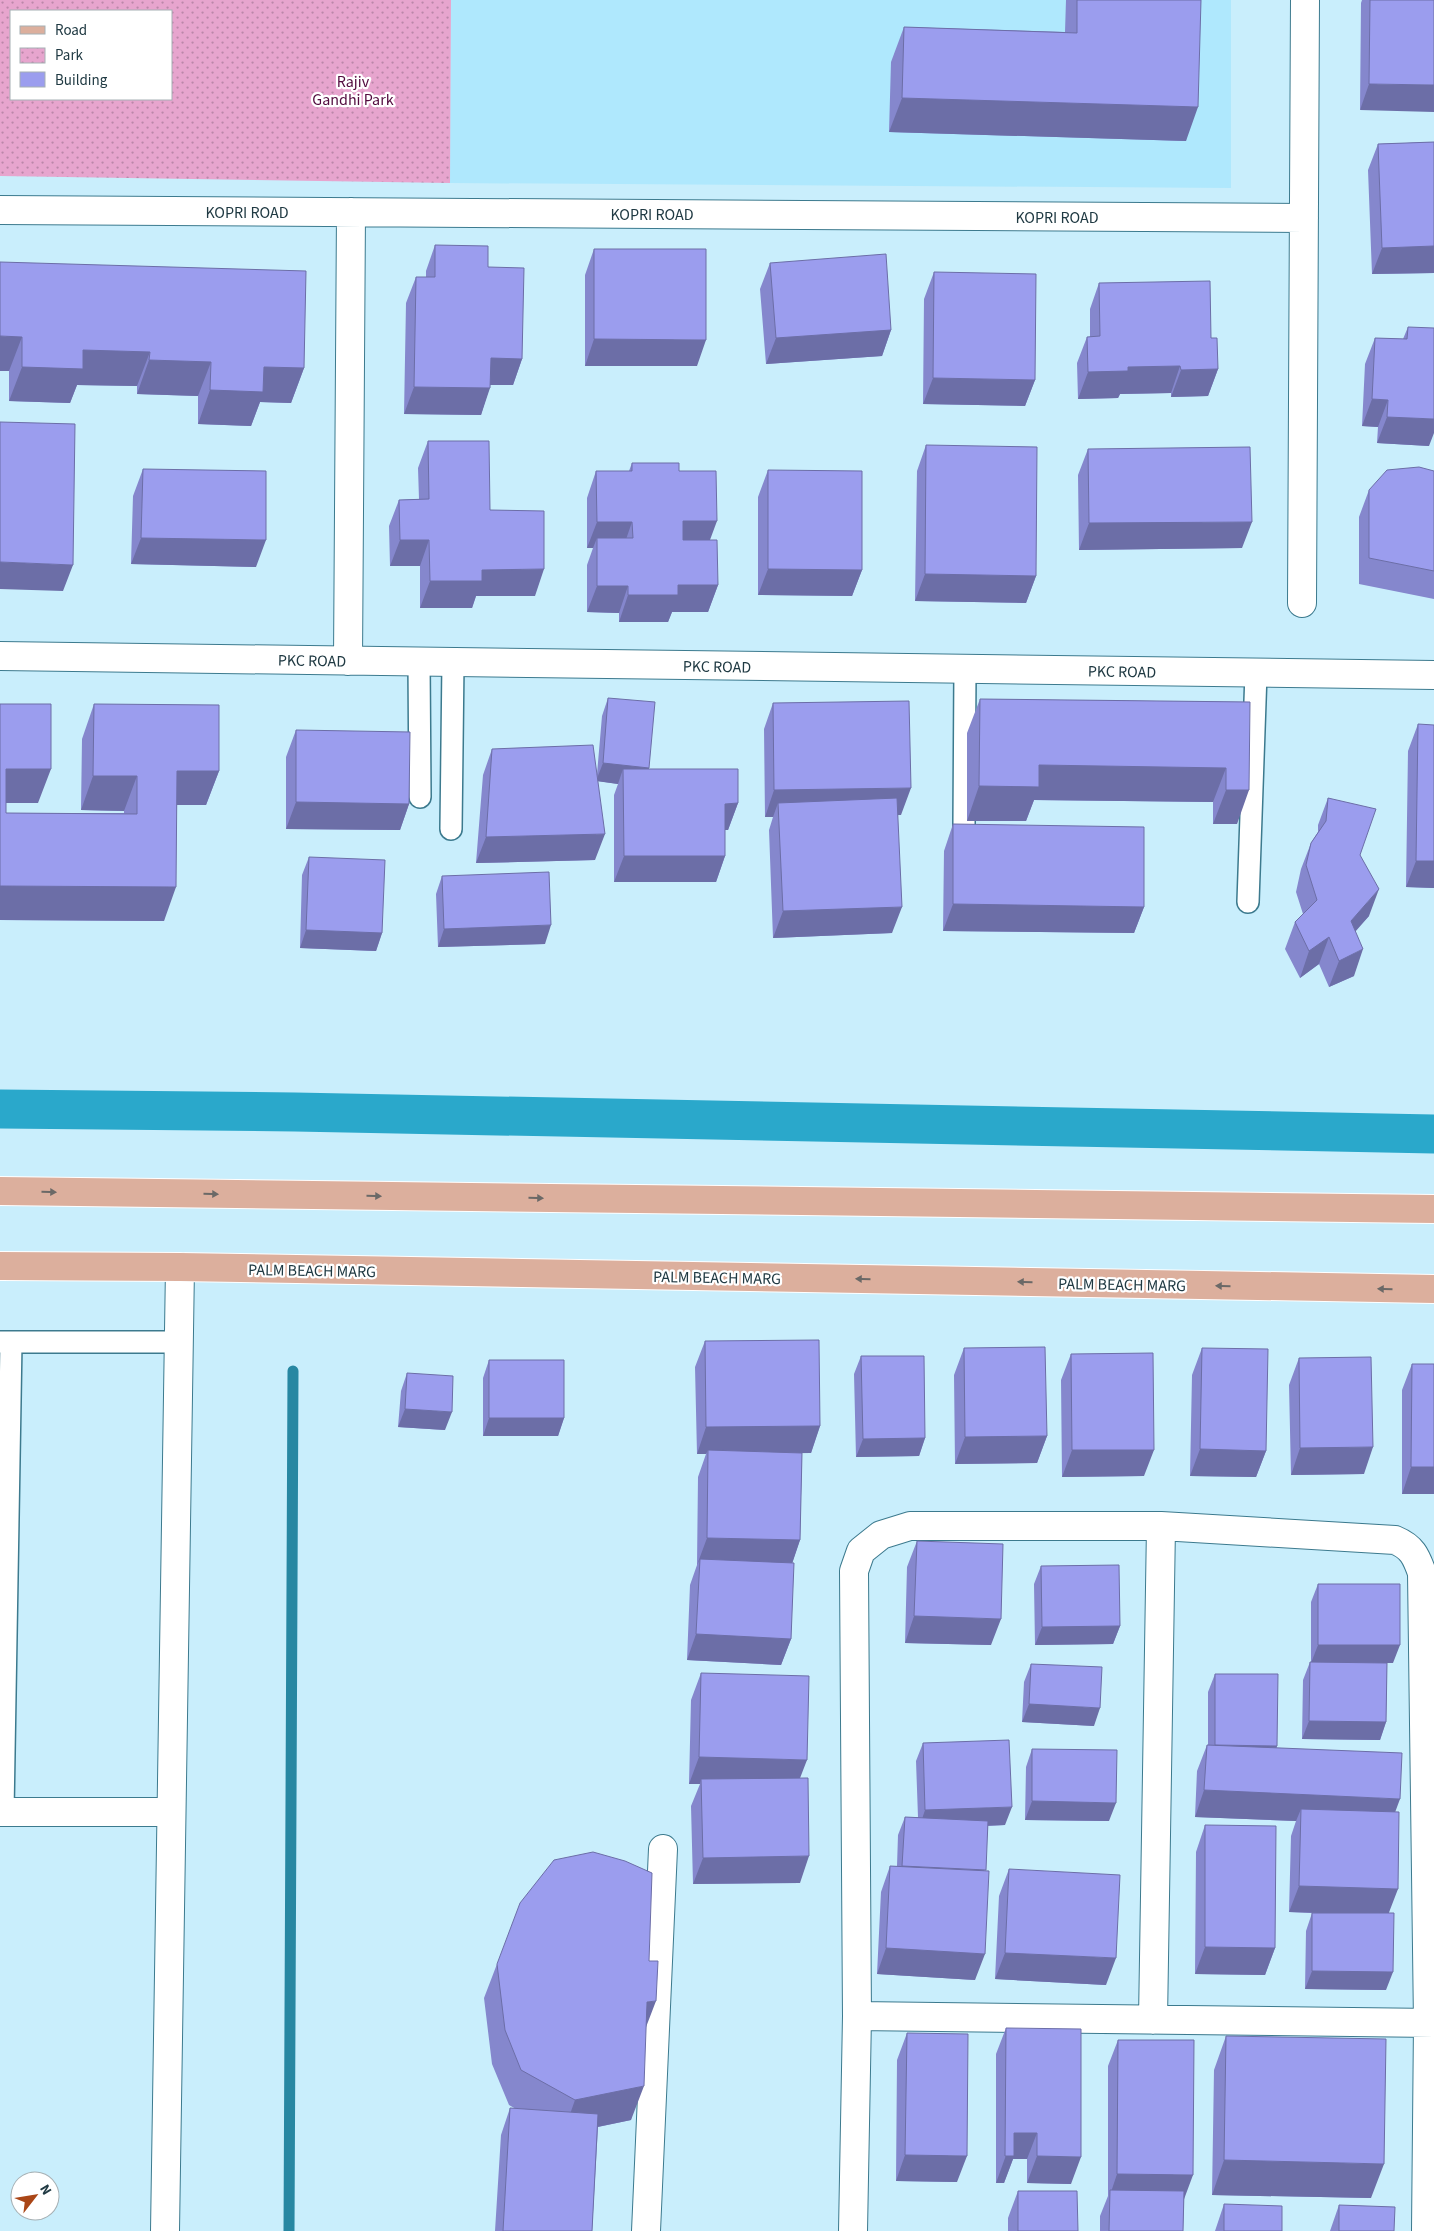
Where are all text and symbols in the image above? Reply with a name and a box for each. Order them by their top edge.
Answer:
legend [10,10,172,100]
text: Road [55,20,87,41]
text: Park [55,45,84,66]
text: Building [55,70,108,91]
park label: Rajiv Gandhi Park [312,71,394,111]
street label: KOPRI ROAD [205,202,289,224]
street label: KOPRI ROAD [610,204,694,226]
street label: KOPRI ROAD [1015,207,1099,229]
street label: PKC ROAD [278,649,347,673]
street label: PKC ROAD [683,655,752,679]
street label: PKC ROAD [1088,660,1157,684]
one-way arrow [41,1188,57,1196]
one-way arrow [203,1190,219,1198]
one-way arrow [366,1192,382,1200]
one-way arrow [528,1194,544,1202]
street label: PALM BEACH MARG [248,1259,376,1283]
street label: PALM BEACH MARG [653,1266,781,1290]
street label: PALM BEACH MARG [1058,1273,1186,1297]
one-way arrow [855,1275,871,1283]
one-way arrow [1017,1278,1033,1286]
one-way arrow [1215,1282,1231,1290]
one-way arrow [1377,1284,1393,1292]
north arrow [10,2171,60,2221]
text: N [34,2181,56,2199]

